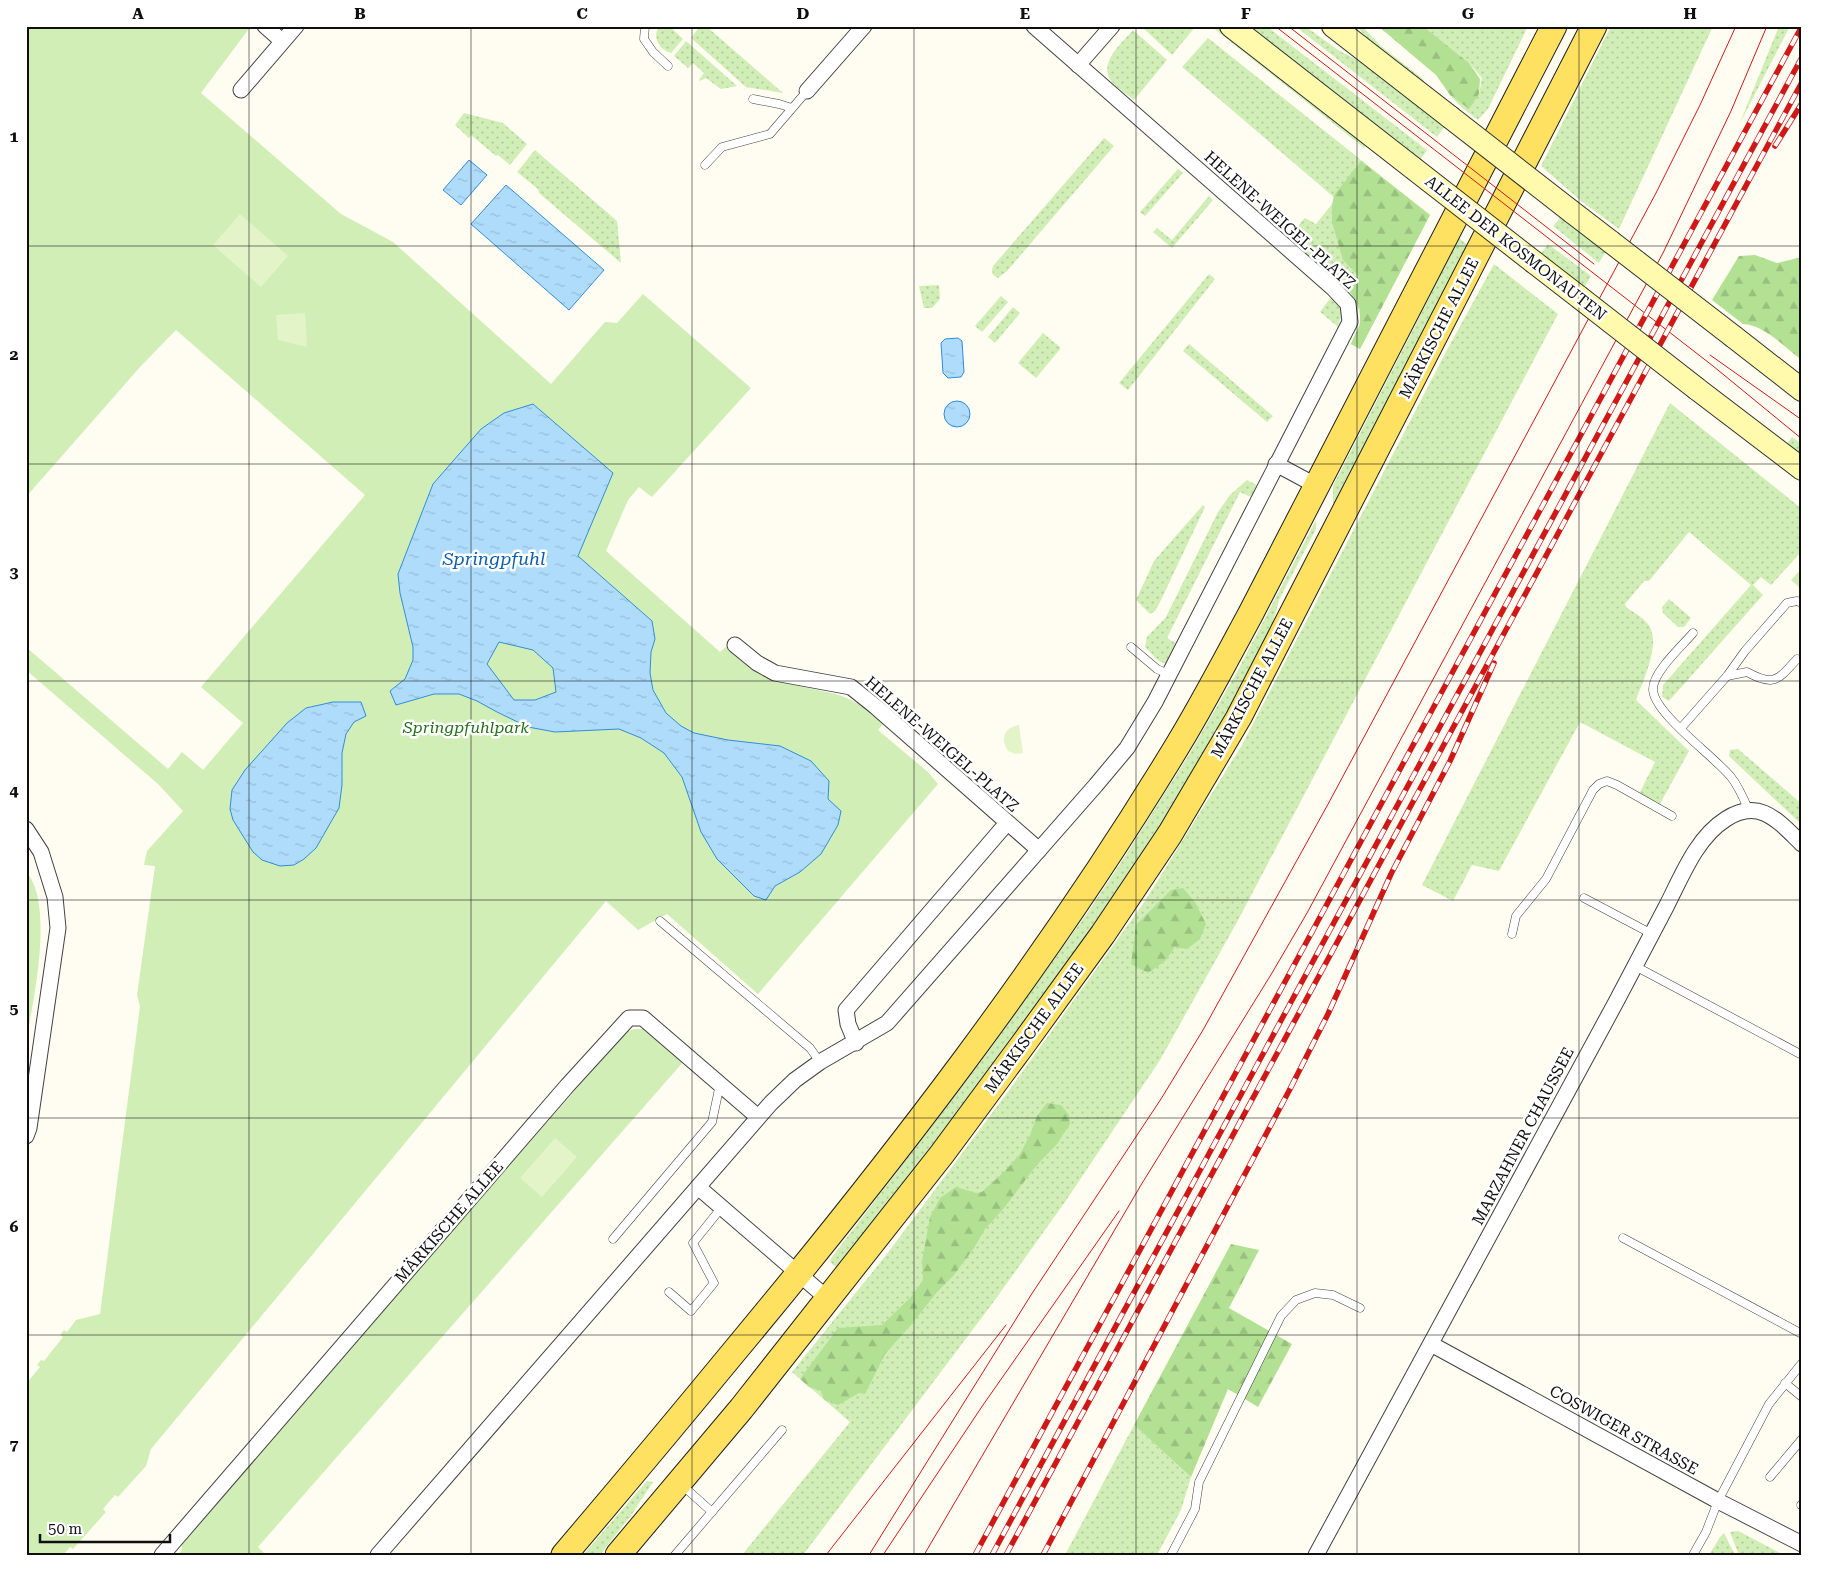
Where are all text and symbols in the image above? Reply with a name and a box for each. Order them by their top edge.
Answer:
text: A [132,4,144,23]
text: B [354,4,366,23]
text: C [576,4,588,23]
text: D [797,4,810,23]
text: E [1020,4,1030,23]
text: F [1241,4,1251,23]
text: G [1462,4,1475,23]
text: H [1683,4,1697,23]
text: 1 [10,127,19,146]
street label: HELENE-WEIGEL-PLATZ [1200,147,1360,293]
street label: ALLEE DER KOSMONAUTEN [1422,171,1611,325]
street label: MÄRKISCHE ALLEE [1395,254,1483,402]
text: 2 [10,345,19,364]
water label: Springpfuhl [442,548,545,569]
text: 3 [10,563,19,582]
street label: MÄRKISCHE ALLEE [1207,615,1297,761]
street label: HELENE-WEIGEL-PLATZ [861,672,1023,816]
park label: Springpfuhlpark [402,718,529,737]
text: 4 [10,781,19,800]
street label: MÄRKISCHE ALLEE [981,959,1087,1097]
text: 5 [10,999,19,1018]
street label: MARZAHNER CHAUSSEE [1468,1044,1578,1228]
street label: MÄRKISCHE ALLEE [391,1157,507,1287]
text: 6 [10,1217,19,1236]
street label: COSWIGER STRASSE [1546,1381,1702,1479]
text: 7 [10,1435,19,1454]
scale bar [40,1511,170,1543]
text: 50 m [48,1520,83,1538]

